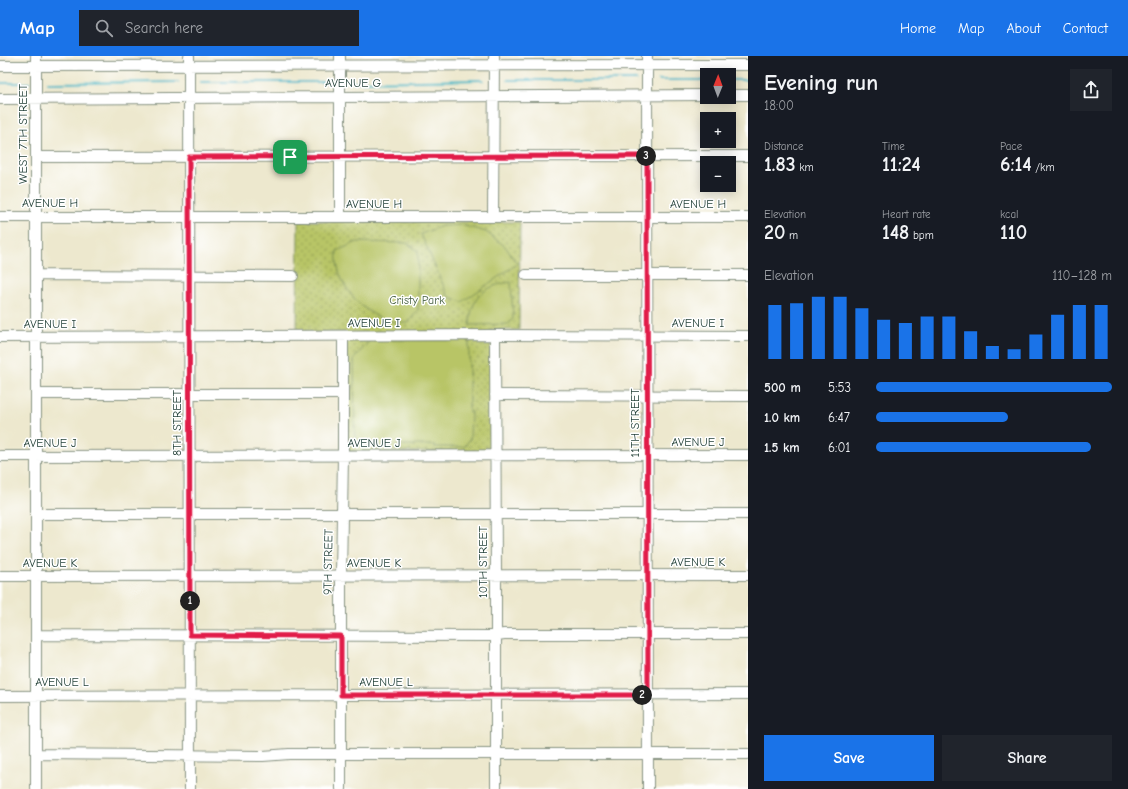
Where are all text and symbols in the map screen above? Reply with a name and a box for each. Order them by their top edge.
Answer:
search box [79,10,359,46]
text: Map [20,17,55,39]
icon: search [93,17,115,39]
text: Search here [125,19,203,37]
text: Home [900,20,936,37]
text: Map [958,20,984,37]
text: About [1006,20,1041,37]
text: Contact [1063,20,1108,37]
north arrow [700,68,736,104]
map controls [700,68,736,192]
button: share [1070,69,1112,111]
text: Evening run [764,70,878,96]
street label: AVENUE G [325,76,381,90]
street label: WEST 7TH STREET [16,83,30,184]
text: 18:00 [764,98,794,113]
button: + [700,112,736,148]
pin [273,140,307,174]
text: Distance [764,140,803,153]
text: Time [882,140,905,153]
text: Pace [1000,140,1022,153]
icon: arrive [279,146,301,168]
pin: 3 [636,146,656,166]
text: 3 [643,149,649,162]
text: 1.83 [764,153,796,176]
text: 11:24 [882,153,921,176]
text: 6:14 [1000,153,1032,176]
button: − [700,156,736,192]
text: km [796,161,814,174]
text: /km [1032,161,1055,174]
street label: AVENUE H [22,196,78,210]
street label: AVENUE H [346,197,402,211]
street label: AVENUE H [670,197,726,211]
text: Elevation [764,208,806,221]
text: Heart rate [882,208,931,221]
text: kcal [1000,208,1018,221]
text: 20 [764,221,785,244]
text: 148 [882,221,909,244]
text: 110 [1000,221,1027,244]
text: m [785,229,798,242]
text: bpm [909,229,934,242]
text: Elevation [764,268,814,283]
text: 110–128 m [1052,268,1112,283]
park label: Cristy Park [389,293,445,307]
street label: AVENUE I [348,316,400,330]
street label: AVENUE I [672,316,724,330]
street label: AVENUE I [24,317,76,331]
text: 500 m [764,380,801,395]
text: 5:53 [828,380,851,395]
street label: 11TH STREET [628,388,642,458]
street label: 8TH STREET [170,389,184,456]
text: 1.0 km [764,410,800,425]
text: 6:47 [828,410,850,425]
street label: AVENUE J [671,435,725,449]
street label: AVENUE J [23,436,77,450]
street label: AVENUE J [347,436,401,450]
text: 1.5 km [764,440,800,455]
text: 6:01 [828,440,850,455]
street label: 10TH STREET [476,525,490,598]
street label: 9TH STREET [320,528,336,595]
street label: AVENUE K [671,555,725,569]
street label: AVENUE K [23,556,77,570]
street label: AVENUE K [347,556,401,570]
pin: 1 [180,591,200,611]
text: 1 [188,594,192,607]
street label: AVENUE L [35,675,89,689]
street label: AVENUE L [359,675,413,689]
pin: 2 [632,685,652,705]
text: 2 [639,688,645,701]
button: Save [764,735,934,781]
button: Share [942,735,1112,781]

